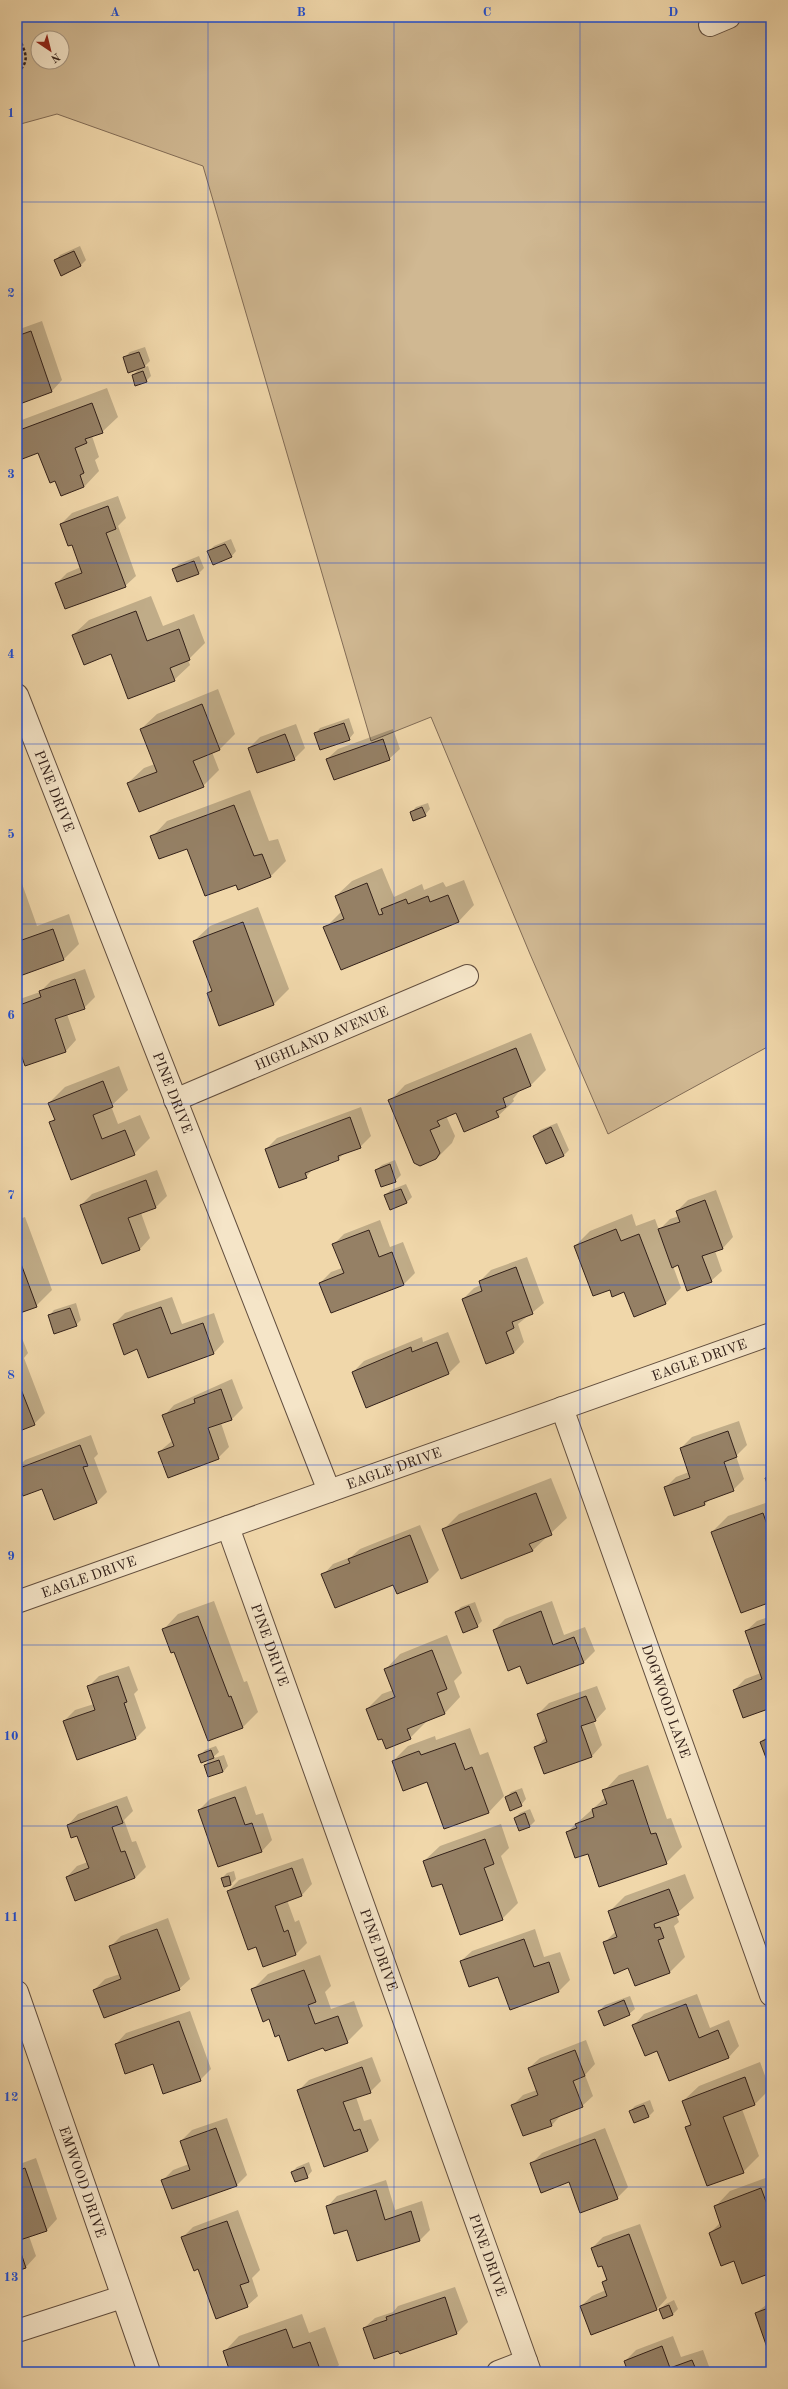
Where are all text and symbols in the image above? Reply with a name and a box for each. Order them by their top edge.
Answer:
text: A [110,6,120,19]
text: B [296,6,306,19]
text: C [483,6,491,19]
text: D [668,6,678,19]
north arrow [30,30,70,70]
text: N [48,50,61,64]
text: 1 [7,107,15,120]
text: 2 [7,287,15,300]
text: 3 [7,468,15,481]
text: 4 [7,648,15,661]
street label: PINE DRIVE [31,748,76,834]
text: 5 [7,828,15,841]
street label: HIGHLAND AVENUE [253,1004,391,1073]
text: 6 [7,1009,15,1022]
street label: PINE DRIVE [150,1050,194,1136]
text: 7 [7,1189,15,1202]
street label: EAGLE DRIVE [650,1337,749,1384]
text: 8 [7,1369,15,1382]
street label: EAGLE DRIVE [345,1446,444,1492]
text: 9 [7,1550,15,1563]
street label: EAGLE DRIVE [40,1554,138,1601]
street label: PINE DRIVE [248,1602,290,1688]
street label: DOGWOOD LANE [639,1642,692,1760]
text: 10 [3,1730,19,1743]
street label: PINE DRIVE [357,1907,399,1993]
text: 11 [3,1911,19,1924]
text: 12 [3,2091,19,2104]
street label: EMWOOD DRIVE [56,2125,108,2240]
street label: PINE DRIVE [466,2212,508,2298]
text: 13 [3,2271,19,2284]

